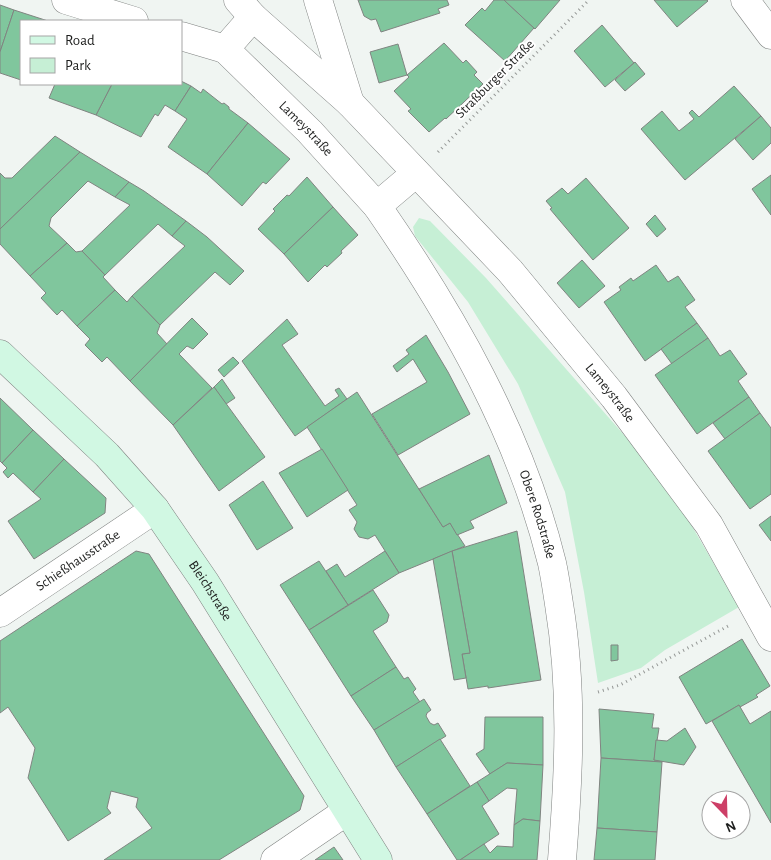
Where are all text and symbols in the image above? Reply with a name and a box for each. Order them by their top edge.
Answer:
legend [20,20,182,85]
text: Road [65,33,95,48]
street label: Straßburger Straße [453,37,537,121]
text: Park [65,58,91,73]
street label: Lameystraße [276,99,335,159]
street label: Lameystraße [583,361,637,425]
street label: Obere Rodstraße [516,468,558,560]
street label: Schießhausstraße [34,528,122,594]
street label: Bleichstraße [186,558,234,623]
north arrow [701,790,751,840]
text: N [723,818,738,834]

